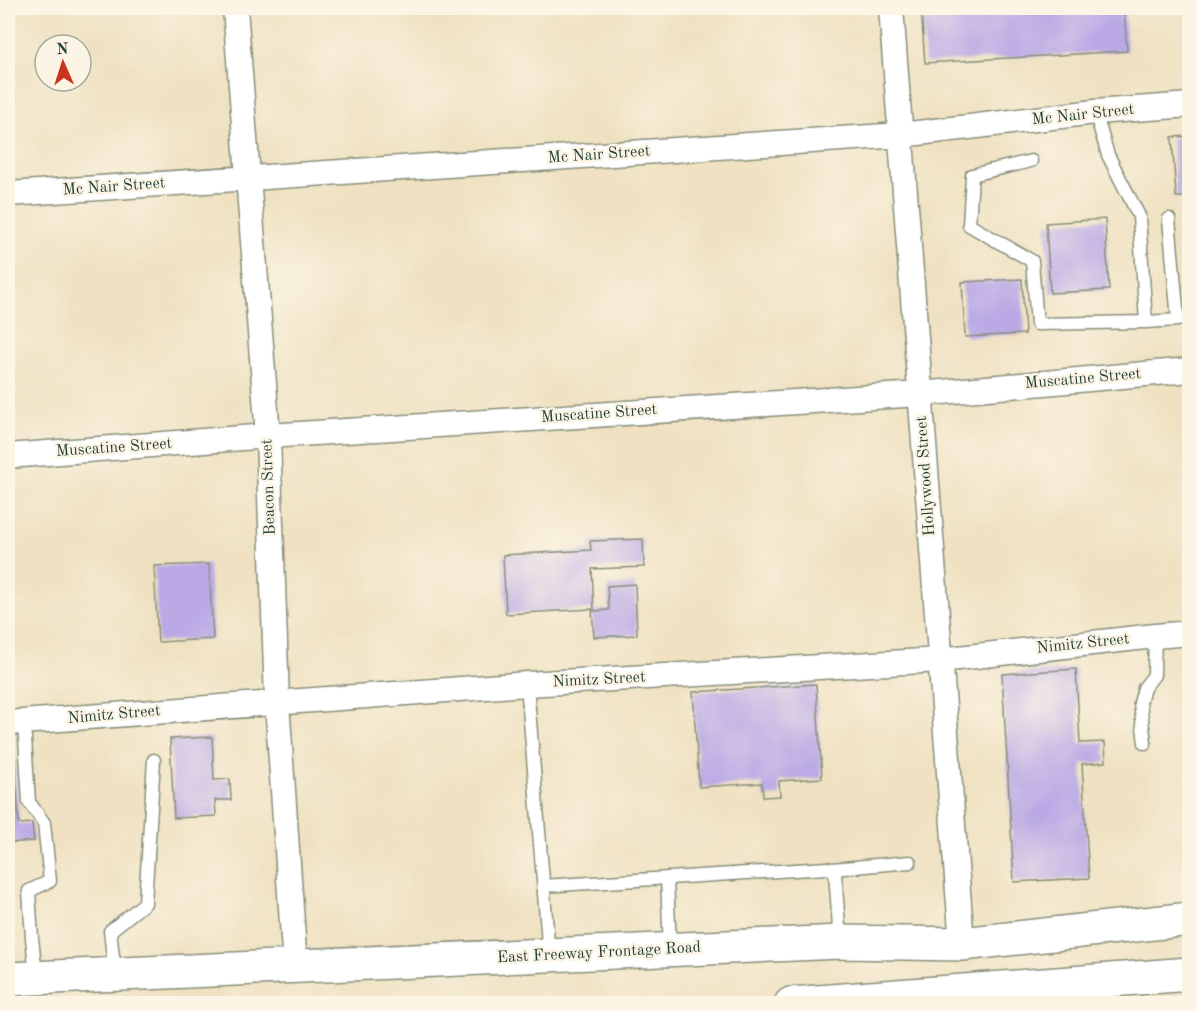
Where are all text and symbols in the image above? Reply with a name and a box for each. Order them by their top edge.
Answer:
north arrow [33,33,93,93]
text: N [56,42,70,58]
street label: Mc Nair Street [1031,102,1135,128]
street label: Mc Nair Street [547,143,651,167]
street label: Mc Nair Street [62,175,166,199]
street label: Muscatine Street [1024,366,1142,392]
street label: Muscatine Street [540,402,658,426]
street label: Hollywood Street [914,415,938,537]
street label: Muscatine Street [55,436,173,460]
street label: Beacon Street [259,438,279,536]
street label: Nimitz Street [1036,631,1131,657]
street label: Nimitz Street [552,670,646,690]
street label: Nimitz Street [67,703,162,727]
street label: East Freeway Frontage Road [497,940,701,966]

